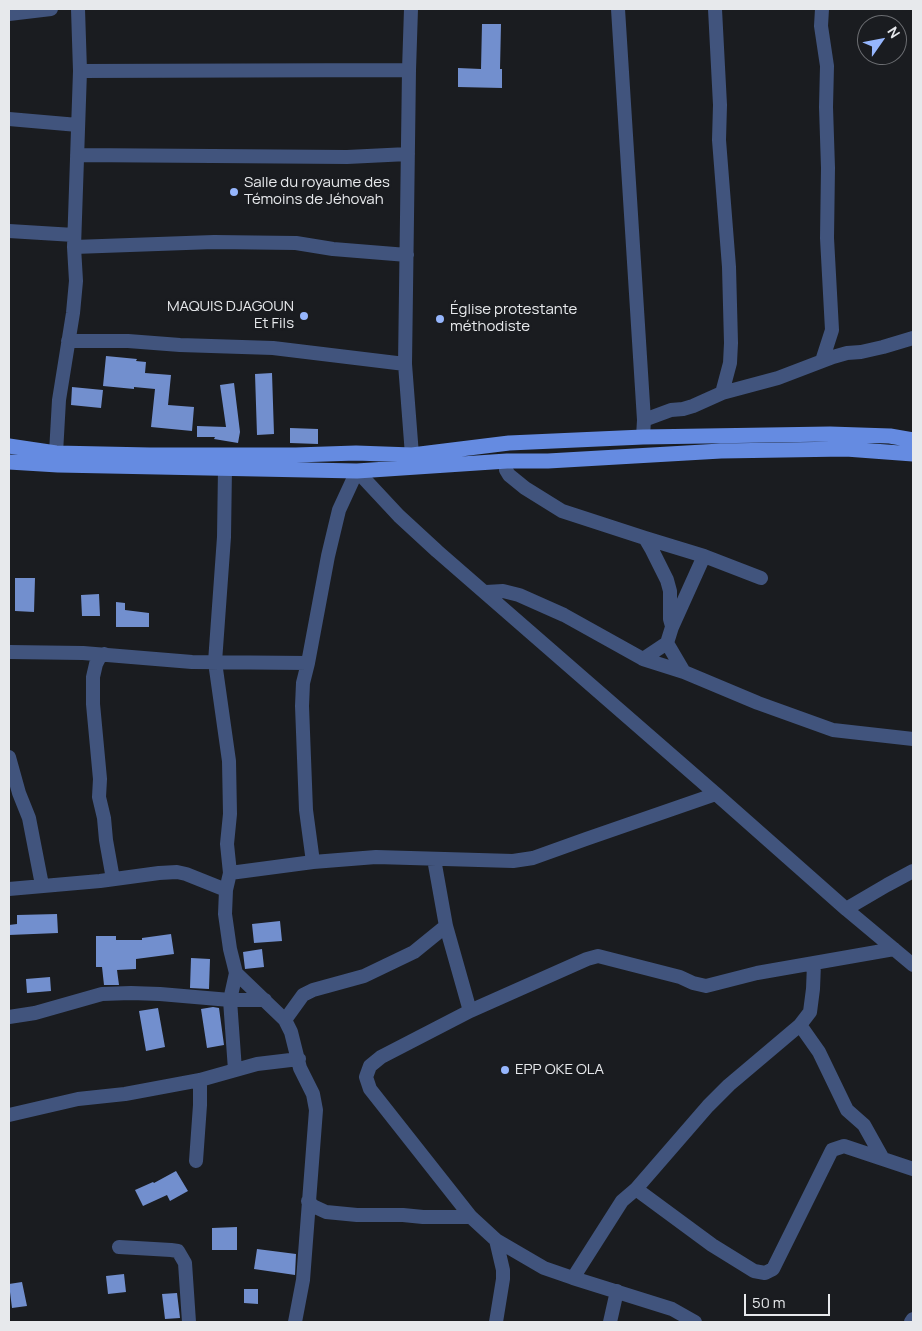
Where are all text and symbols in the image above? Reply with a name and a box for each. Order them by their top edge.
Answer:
north arrow [857,15,907,65]
text: N [883,23,905,41]
place label: Salle du royaume des Témoins de Jéhovah [244,174,390,209]
marker: Salle du royaume des Témoins de Jéhovah [228,186,240,198]
place label: MAQUIS DJAGOUN Et Fils [167,298,294,333]
place label: Église protestante méthodiste [450,301,577,336]
marker: MAQUIS DJAGOUN Et Fils [298,310,310,322]
marker: Église protestante méthodiste [434,313,446,325]
place label: EPP OKE OLA [515,1061,604,1079]
marker: EPP OKE OLA [499,1064,511,1076]
scale bar [747,1284,833,1316]
text: 50 m [752,1292,786,1313]

